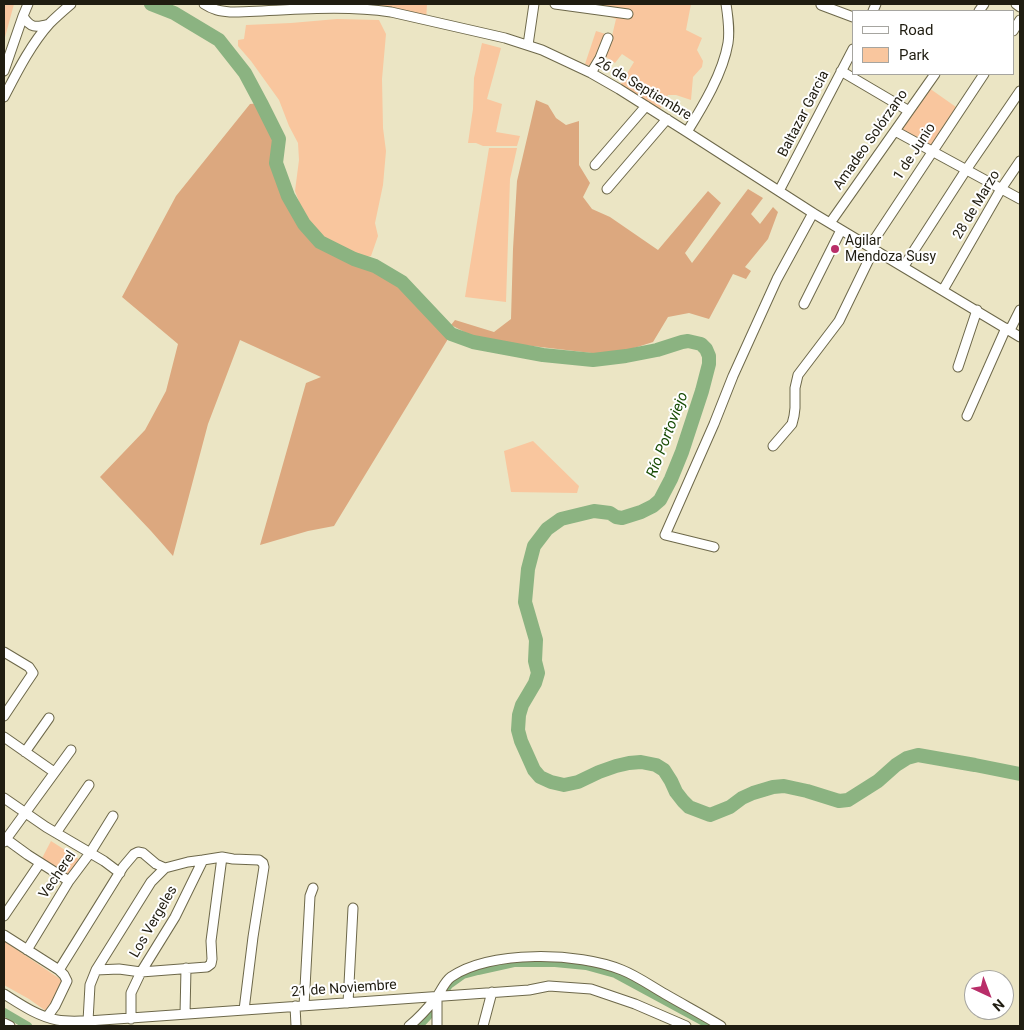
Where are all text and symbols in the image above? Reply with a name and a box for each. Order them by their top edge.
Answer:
legend [852,10,1014,75]
text: Road [899,21,933,39]
text: Park [899,46,929,64]
street label: 26 de Septiembre [592,54,694,124]
street label: Baltazar Garcia [775,68,833,160]
street label: Amadeo Solórzano [830,87,912,193]
street label: 1 de Junio [890,120,940,184]
street label: 28 de Marzo [950,167,1004,243]
place label: Agilar Mendoza Susy [845,233,936,266]
marker: Agilar Mendoza Susy [829,243,841,255]
water label: Río Portoviejo [643,390,693,480]
street label: Vecherel [36,848,80,902]
street label: Los Vergeles [127,883,181,961]
north arrow [964,970,1014,1020]
street label: 21 de Noviembre [291,977,397,1001]
text: N [989,996,1008,1014]

